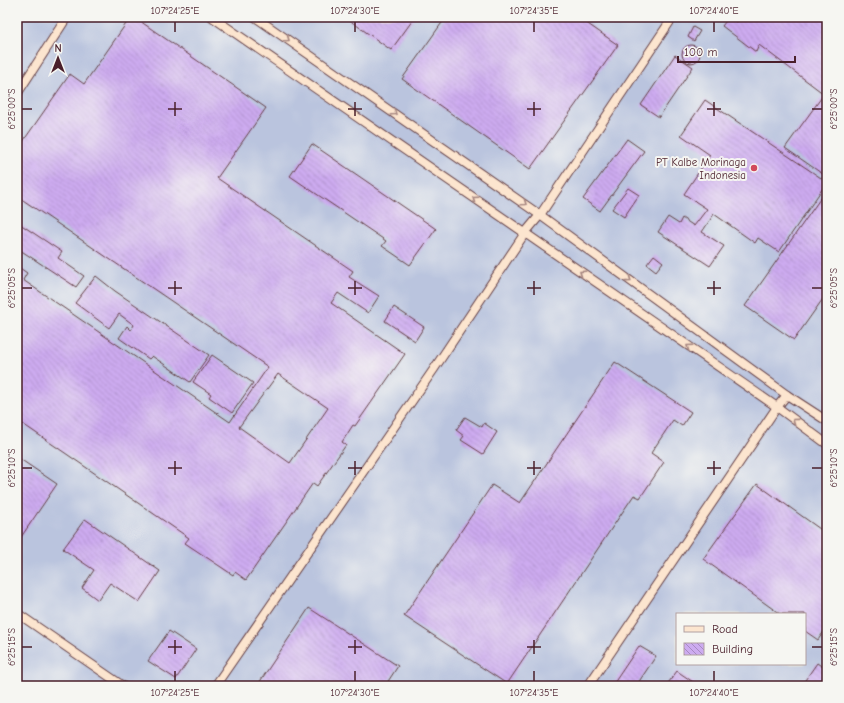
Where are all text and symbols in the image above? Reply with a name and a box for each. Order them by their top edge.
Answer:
text: 107°24'25"E [151,5,199,17]
text: 107°24'30"E [330,5,380,17]
text: 107°24'35"E [510,5,558,17]
text: 107°24'40"E [690,5,738,17]
one-way arrow [283,34,290,42]
north arrow [38,38,78,78]
scale bar [678,38,795,64]
text: N [54,42,62,55]
text: 100 m [684,45,717,59]
text: 6°25'00"S [6,88,18,129]
text: 6°25'00"S [828,88,840,129]
one-way arrow [389,108,396,115]
place label: PT Kalbe Morinaga Indonesia [656,156,746,182]
marker: PT Kalbe Morinaga Indonesia [749,163,759,173]
one-way arrow [472,196,479,204]
one-way arrow [520,198,527,206]
text: 6°25'05"S [6,267,18,308]
text: 6°25'05"S [828,267,840,308]
one-way arrow [579,270,586,278]
one-way arrow [625,275,632,282]
one-way arrow [686,344,693,352]
one-way arrow [793,419,800,426]
text: 6°25'10"S [6,448,18,487]
text: 6°25'10"S [828,448,840,487]
legend [676,613,806,665]
text: Road [712,622,738,636]
text: 6°25'15"S [6,627,18,666]
text: 6°25'15"S [828,627,840,666]
text: Building [712,642,753,656]
text: 107°24'25"E [151,687,199,699]
text: 107°24'30"E [330,687,380,699]
text: 107°24'35"E [510,687,558,699]
text: 107°24'40"E [690,687,738,699]

